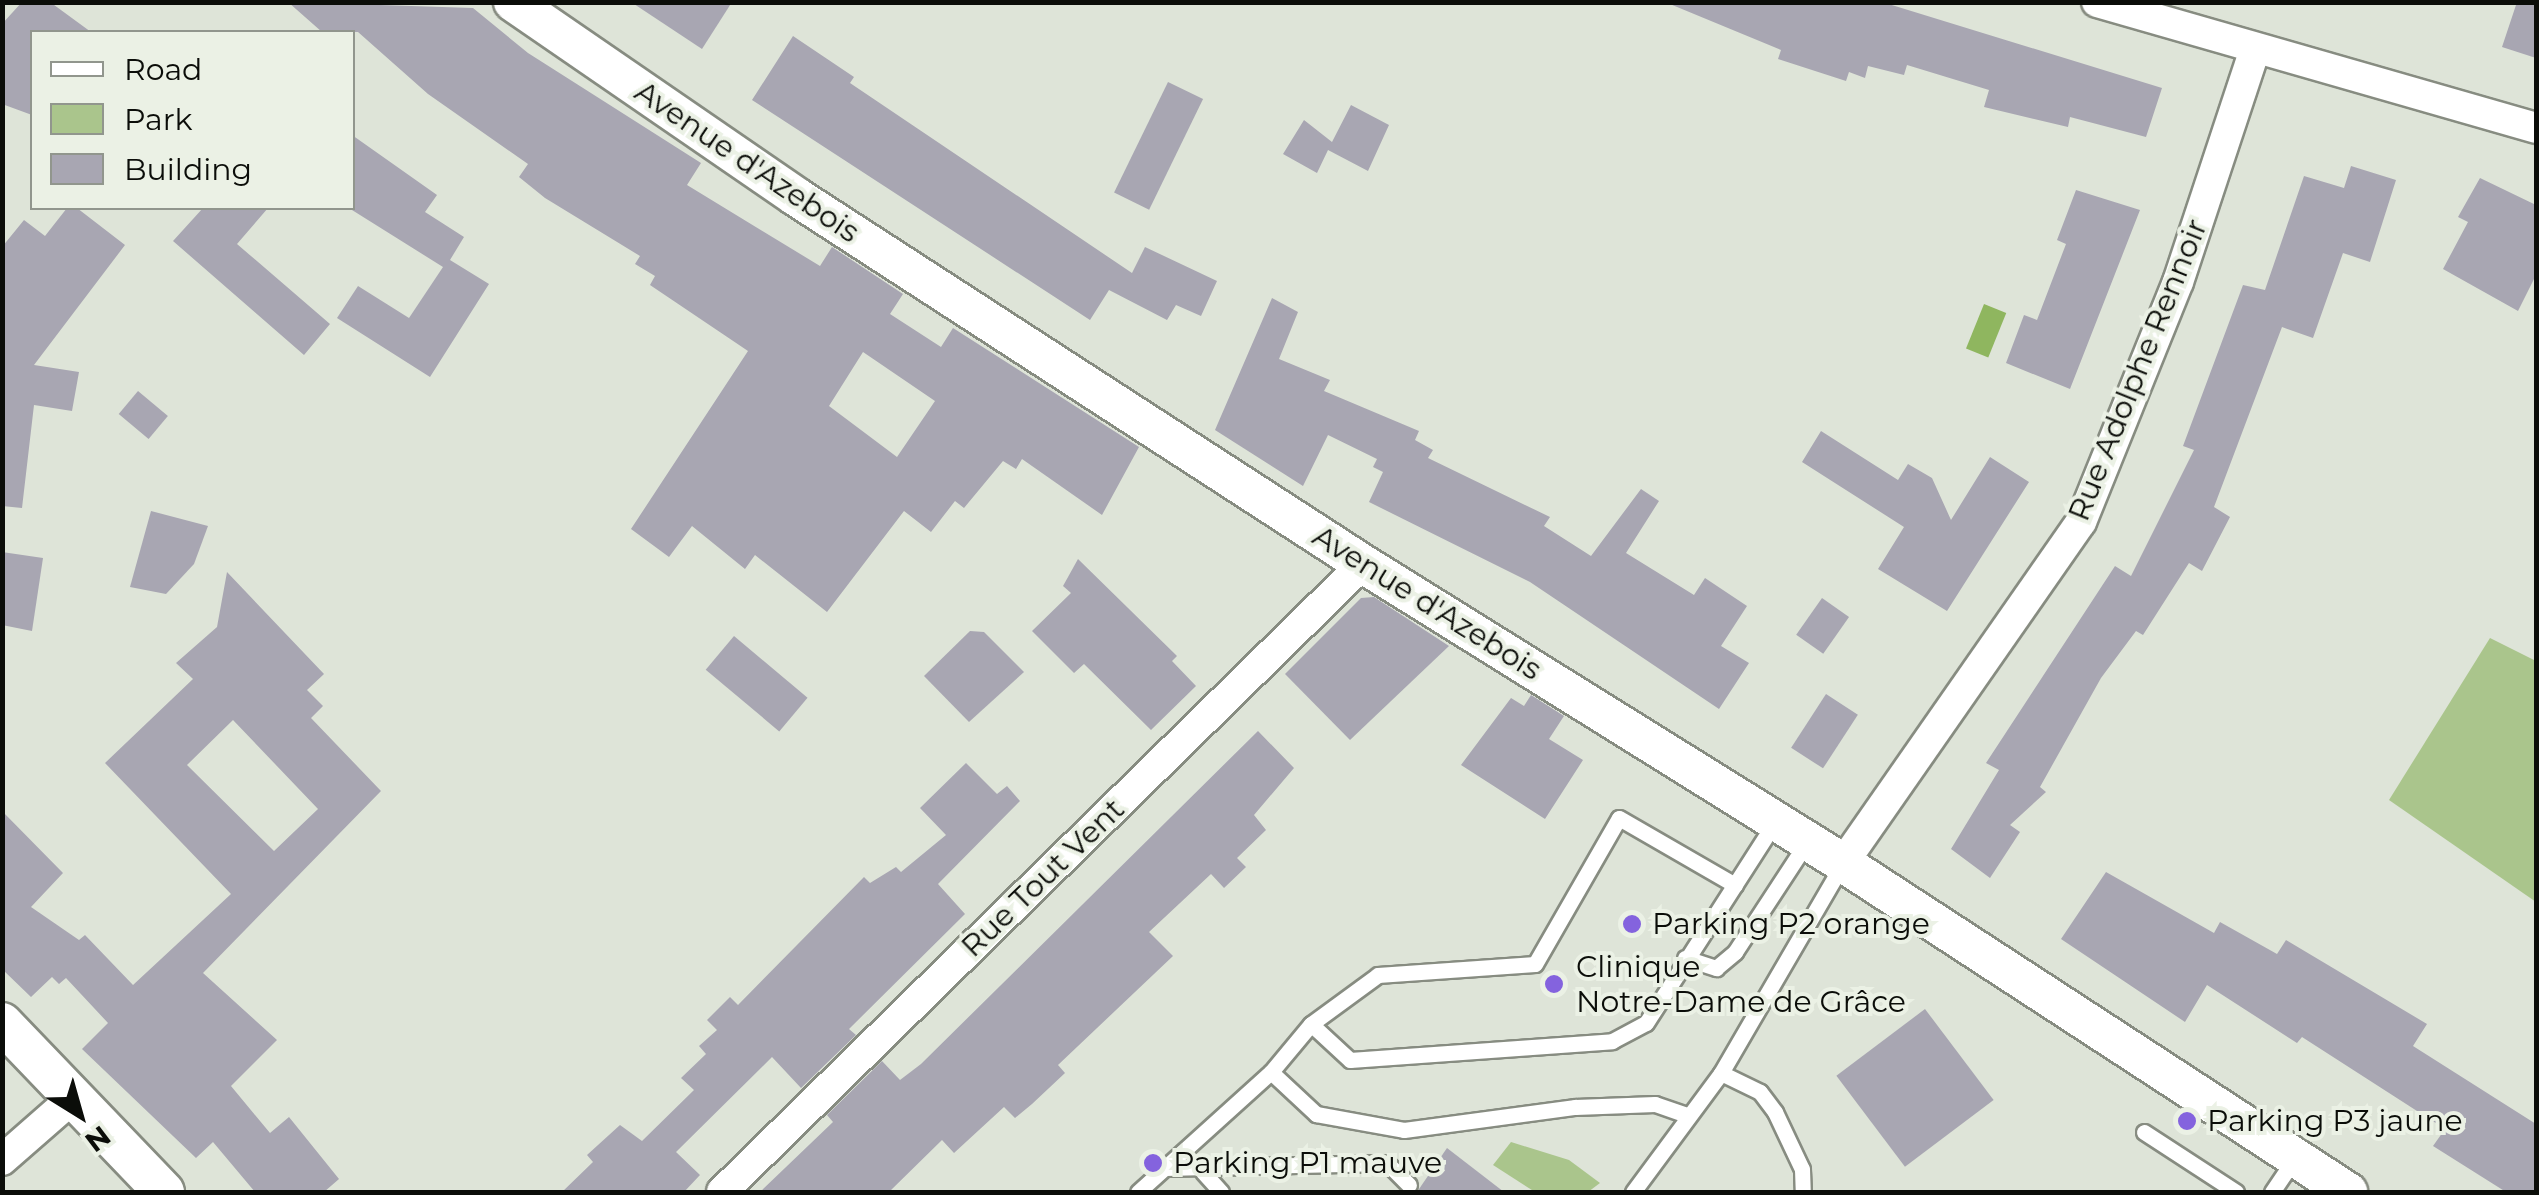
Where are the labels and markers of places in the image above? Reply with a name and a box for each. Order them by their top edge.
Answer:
place label: Parking P2 orange [1652,906,1930,942]
marker: Parking P2 orange [1621,913,1643,935]
place label: Clinique Notre-Dame de Grâce [1576,949,1906,1020]
marker: Clinique Notre-Dame de Grâce [1541,971,1567,997]
place label: Parking P3 jaune [2207,1103,2463,1139]
marker: Parking P3 jaune [2176,1110,2198,1132]
place label: Parking P1 mauve [1173,1145,1442,1181]
marker: Parking P1 mauve [1142,1152,1164,1174]

